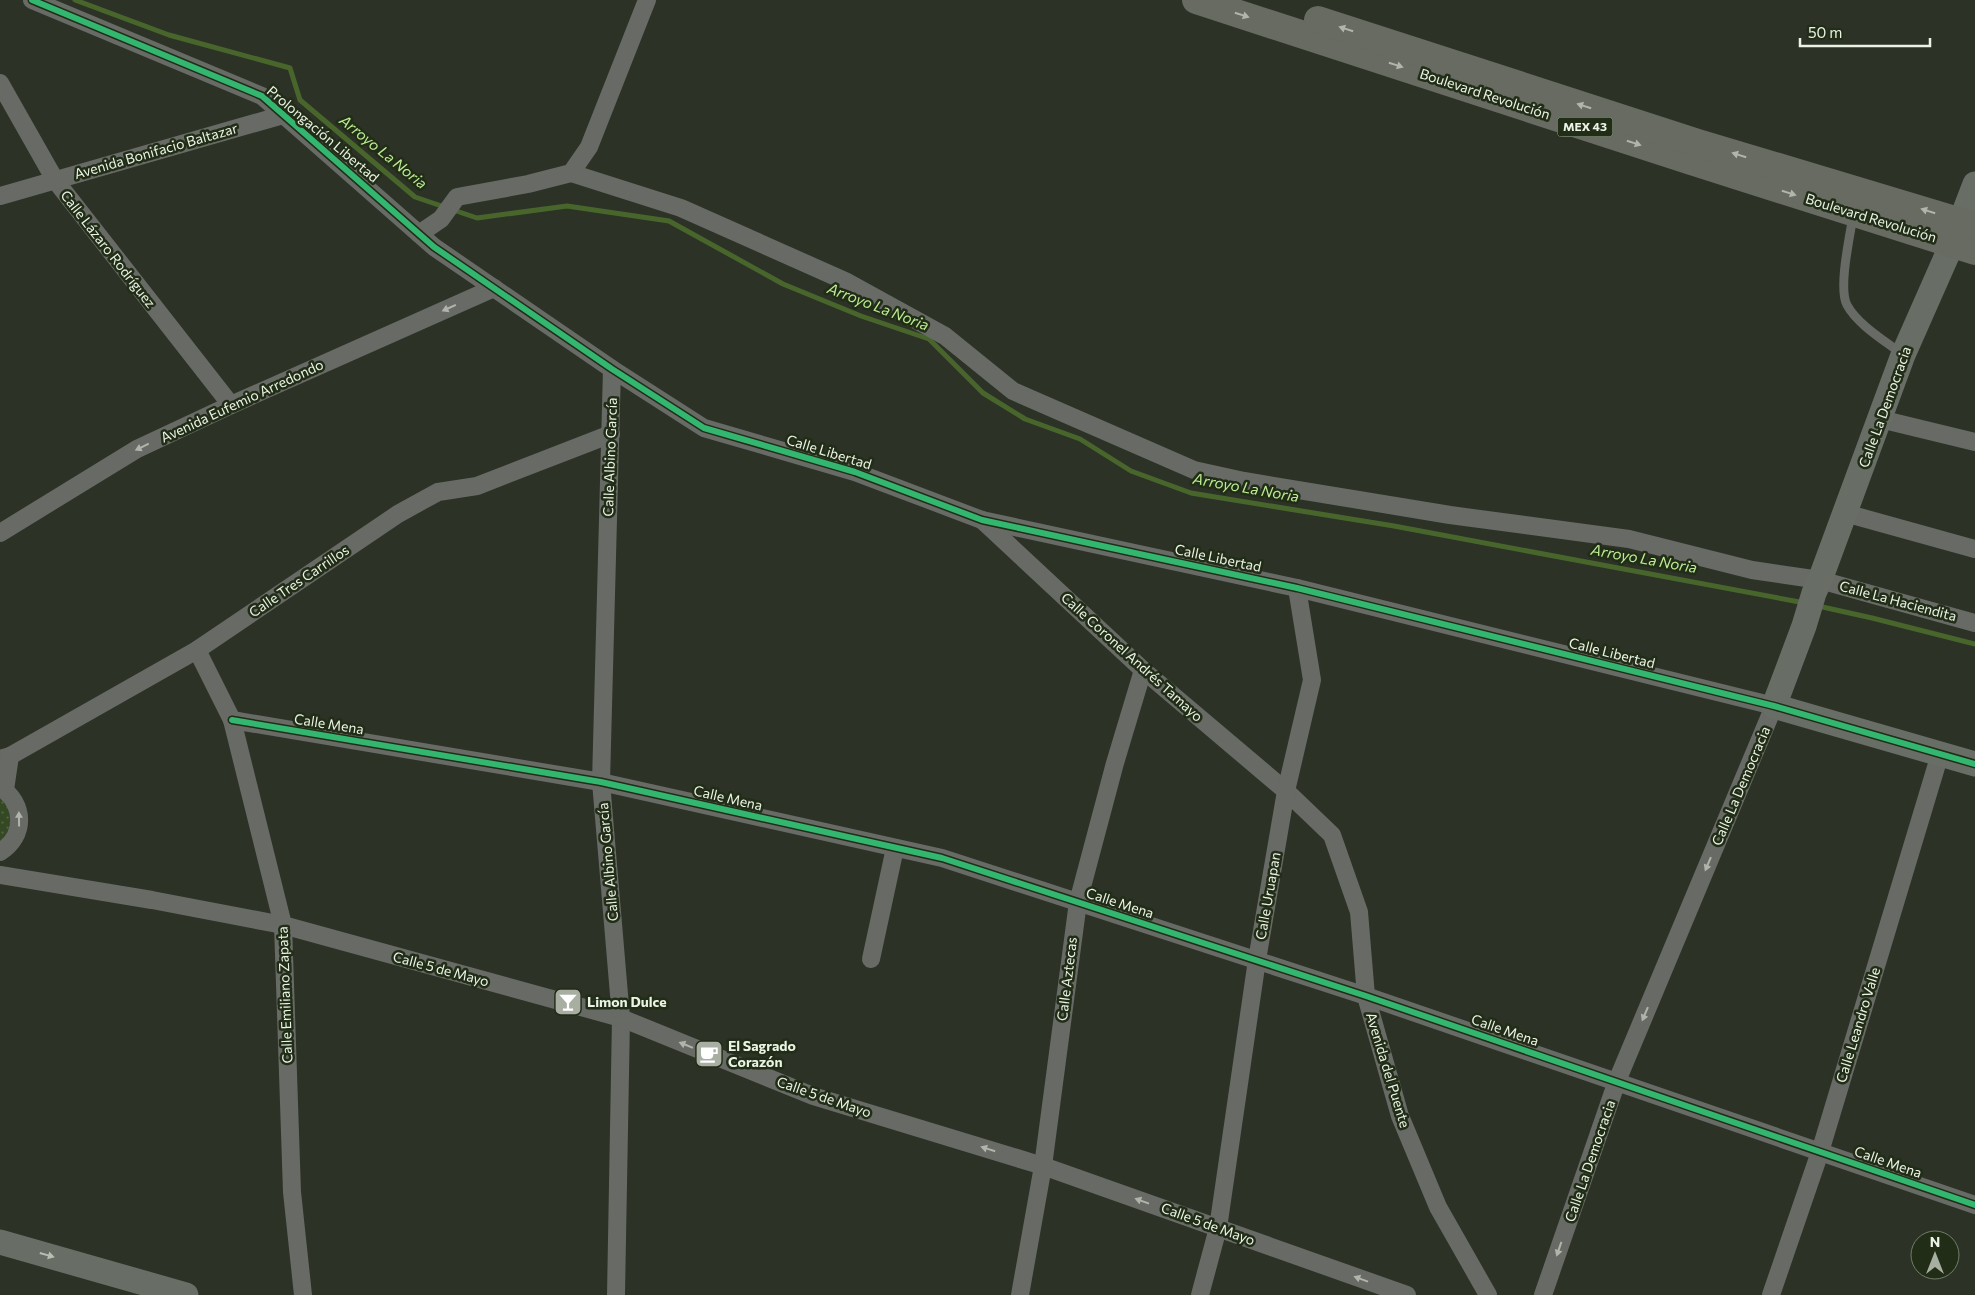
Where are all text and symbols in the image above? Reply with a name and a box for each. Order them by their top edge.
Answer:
one-way arrow [1235,11,1250,19]
scale bar [1800,15,1930,47]
text: 50 m [1808,23,1842,41]
one-way arrow [1339,25,1354,32]
one-way arrow [1389,62,1404,70]
street label: Boulevard Revolución [1418,64,1553,123]
street label: Prolongación Libertad [264,82,383,185]
one-way arrow [1576,102,1591,110]
water label: Arroyo La Noria [336,110,431,192]
road number: MEX 43 [1558,118,1612,136]
street label: Avenida Bonifacio Baltazar [72,119,240,182]
one-way arrow [1627,139,1642,147]
one-way arrow [1731,151,1746,159]
street label: Calle Lázaro Rodríguez [57,187,160,311]
one-way arrow [1781,189,1796,197]
street label: Boulevard Revolución [1804,189,1939,246]
one-way arrow [1921,207,1936,215]
water label: Arroyo La Noria [824,278,932,334]
one-way arrow [442,304,456,312]
street label: Calle La Democracia [1855,344,1914,470]
street label: Avenida Eufemio Arredondo [158,355,326,446]
street label: Calle Albino García [599,397,620,517]
street label: Calle Libertad [785,431,874,473]
one-way arrow [135,443,149,451]
water label: Arroyo La Noria [1191,469,1301,505]
street label: Calle Libertad [1173,540,1263,575]
water label: Arroyo La Noria [1589,540,1699,576]
street label: Calle Tres Carrillos [245,541,352,620]
street label: Calle La Haciendita [1838,577,1959,624]
street label: Calle Coronel Andrés Tamayo [1058,588,1207,725]
street label: Calle Libertad [1567,634,1657,671]
street label: Calle Mena [293,710,365,737]
street label: Calle La Democracia [1708,724,1773,848]
street label: Calle Mena [692,781,764,814]
street label: Calle Albino García [594,802,621,922]
one-way arrow [15,811,23,827]
street label: Calle Uruapan [1251,851,1284,941]
one-way arrow [1704,857,1712,872]
street label: Calle Mena [1084,884,1156,921]
street label: Calle Emiliano Zapata [274,926,295,1064]
street label: Calle Aztecas [1053,936,1080,1022]
street label: Calle 5 de Mayo [391,948,491,990]
street label: Calle Leandro Valle [1832,965,1883,1085]
bar icon: Limon Dulce [553,987,583,1017]
place label: Limon Dulce [587,993,667,1010]
one-way arrow [1641,1007,1649,1021]
street label: Avenida del Puente [1363,1010,1414,1130]
street label: Calle Mena [1469,1010,1541,1049]
place label: El Sagrado Corazón [728,1037,796,1070]
cafe icon: El Sagrado Corazón [694,1039,724,1069]
one-way arrow [679,1040,693,1048]
street label: Calle 5 de Mayo [775,1072,874,1121]
street label: Calle La Democracia [1561,1098,1618,1224]
street label: Calle Mena [1852,1142,1924,1181]
one-way arrow [980,1145,995,1153]
one-way arrow [1134,1197,1149,1205]
street label: Calle 5 de Mayo [1159,1199,1257,1248]
north arrow [1910,1230,1960,1280]
text: N [1930,1233,1940,1250]
one-way arrow [1555,1241,1562,1256]
one-way arrow [39,1252,54,1260]
one-way arrow [1353,1275,1368,1283]

